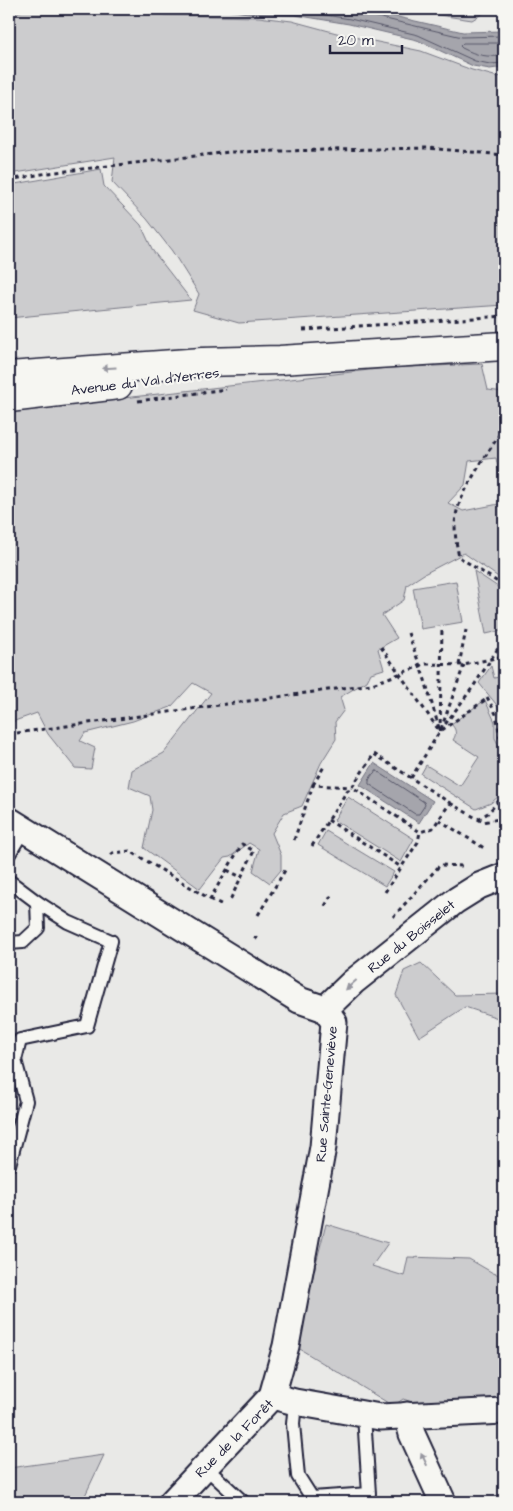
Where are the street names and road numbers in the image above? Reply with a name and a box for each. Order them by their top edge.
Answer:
street label: Avenue du Val d'Yerres [70,363,220,401]
street label: Rue du Boisselet [364,895,460,978]
street label: Rue Sainte-Geneviève [311,1025,343,1163]
street label: Rue de la Forêt [191,1395,279,1483]

